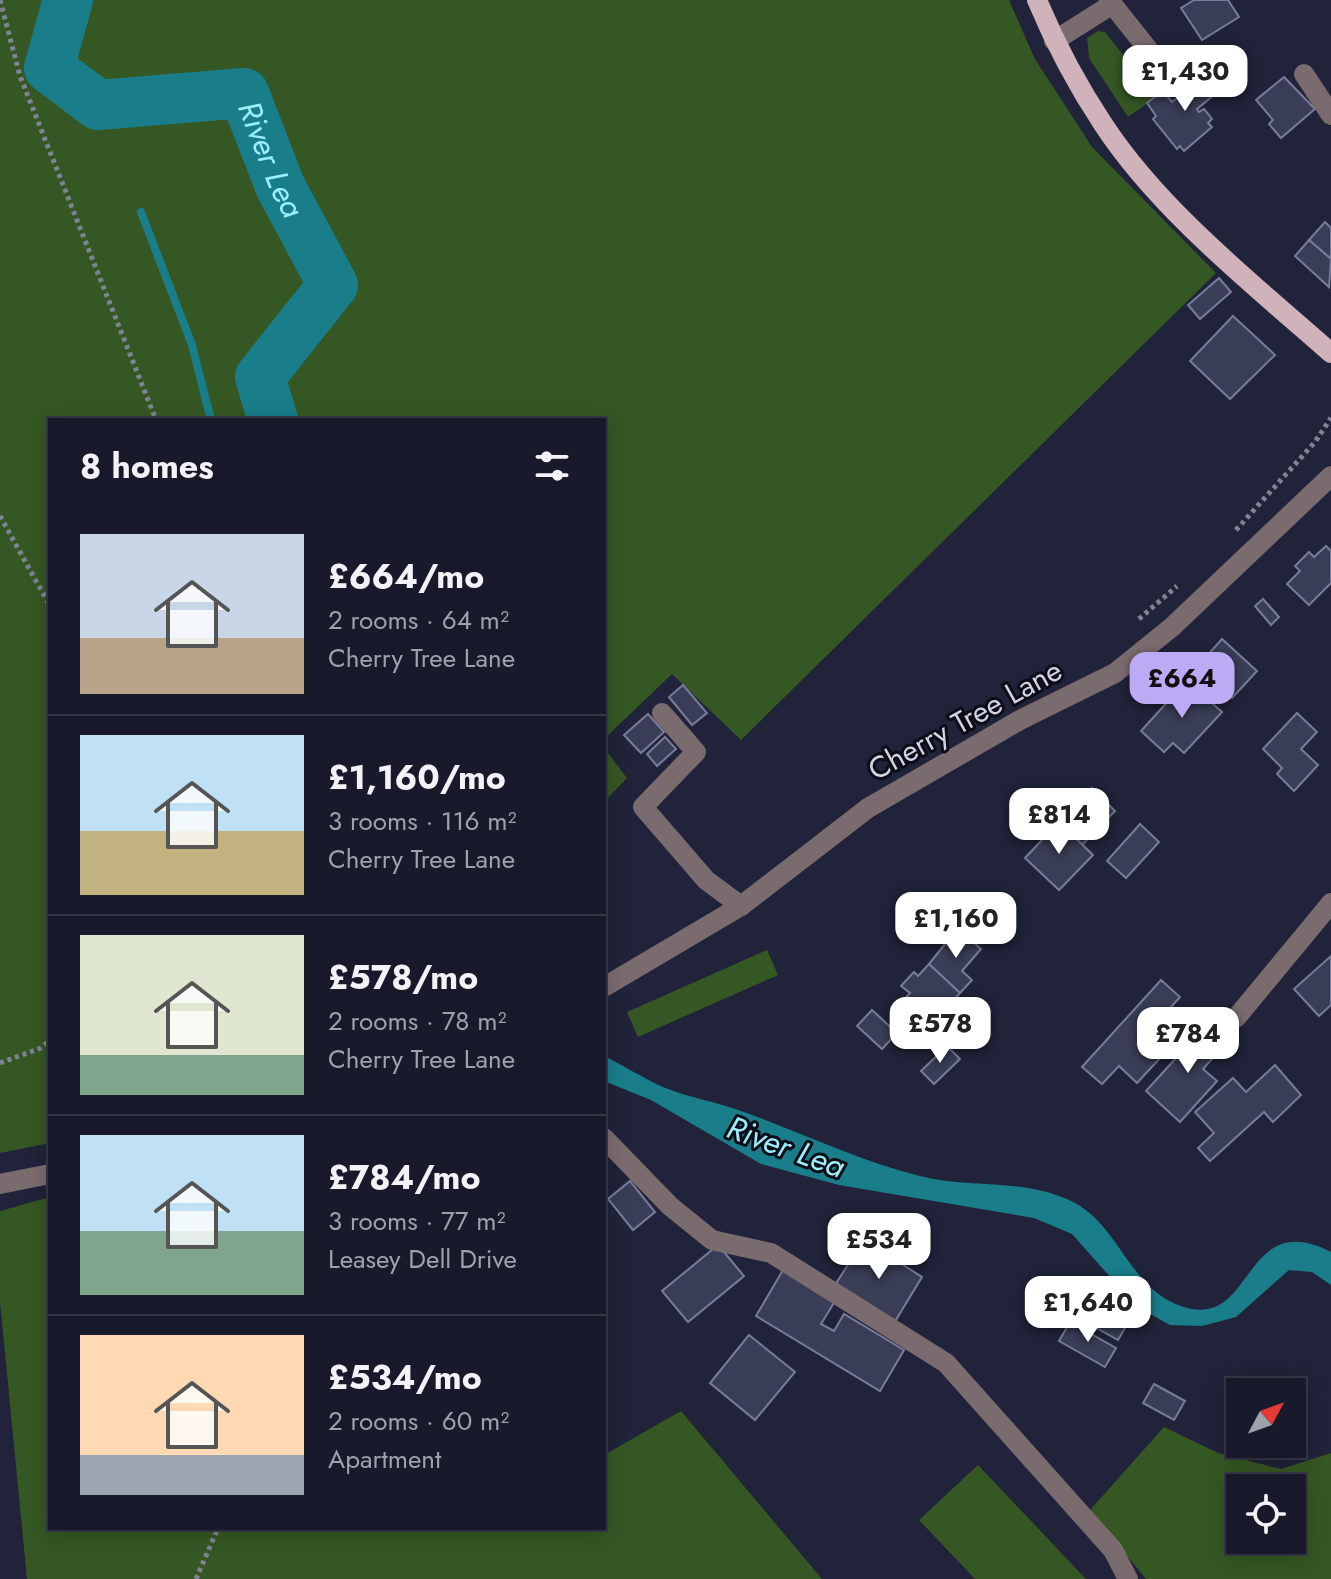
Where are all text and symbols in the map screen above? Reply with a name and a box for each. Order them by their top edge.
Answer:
pin: £1,430 [1120,45,1250,113]
text: £1,430 [1140,52,1230,90]
water label: River Lea [226,94,316,226]
text: 8 homes [80,442,214,491]
icon: filters [530,444,574,488]
text: £664/mo [328,552,484,601]
icon: home [144,566,240,662]
text: 2 rooms · 64 m² [328,601,509,639]
text: Cherry Tree Lane [328,639,515,677]
street label: Cherry Tree Lane [860,648,1070,791]
pin: £664 [1135,652,1229,720]
text: £664 [1148,659,1216,697]
text: £1,160/mo [328,753,506,802]
icon: home [144,767,240,863]
pin: £814 [1012,788,1106,856]
text: £814 [1027,795,1091,833]
text: 3 rooms · 116 m² [328,802,517,840]
text: Cherry Tree Lane [328,840,515,878]
pin: £1,160 [891,892,1021,960]
text: £1,160 [913,899,999,937]
text: £578/mo [328,953,478,1002]
icon: home [144,967,240,1063]
pin: £578 [893,997,987,1065]
text: 2 rooms · 78 m² [328,1002,507,1040]
text: £578 [908,1004,972,1042]
pin: £784 [1141,1007,1235,1075]
text: £784 [1155,1014,1221,1052]
text: Cherry Tree Lane [328,1040,515,1078]
water label: River Lea [721,1104,852,1190]
text: £784/mo [328,1153,481,1202]
icon: home [144,1167,240,1263]
text: 3 rooms · 77 m² [328,1202,505,1240]
pin: £534 [832,1213,926,1281]
text: £534 [846,1220,912,1258]
text: Leasey Dell Drive [328,1240,517,1278]
pin: £1,640 [1023,1276,1153,1344]
text: £1,640 [1043,1283,1133,1321]
text: £534/mo [328,1353,482,1402]
icon: home [144,1367,240,1463]
north arrow [1226,1378,1306,1458]
map controls [1226,1378,1306,1554]
text: 2 rooms · 60 m² [328,1402,509,1440]
text: Apartment [328,1440,441,1478]
button: locate [1226,1474,1306,1554]

